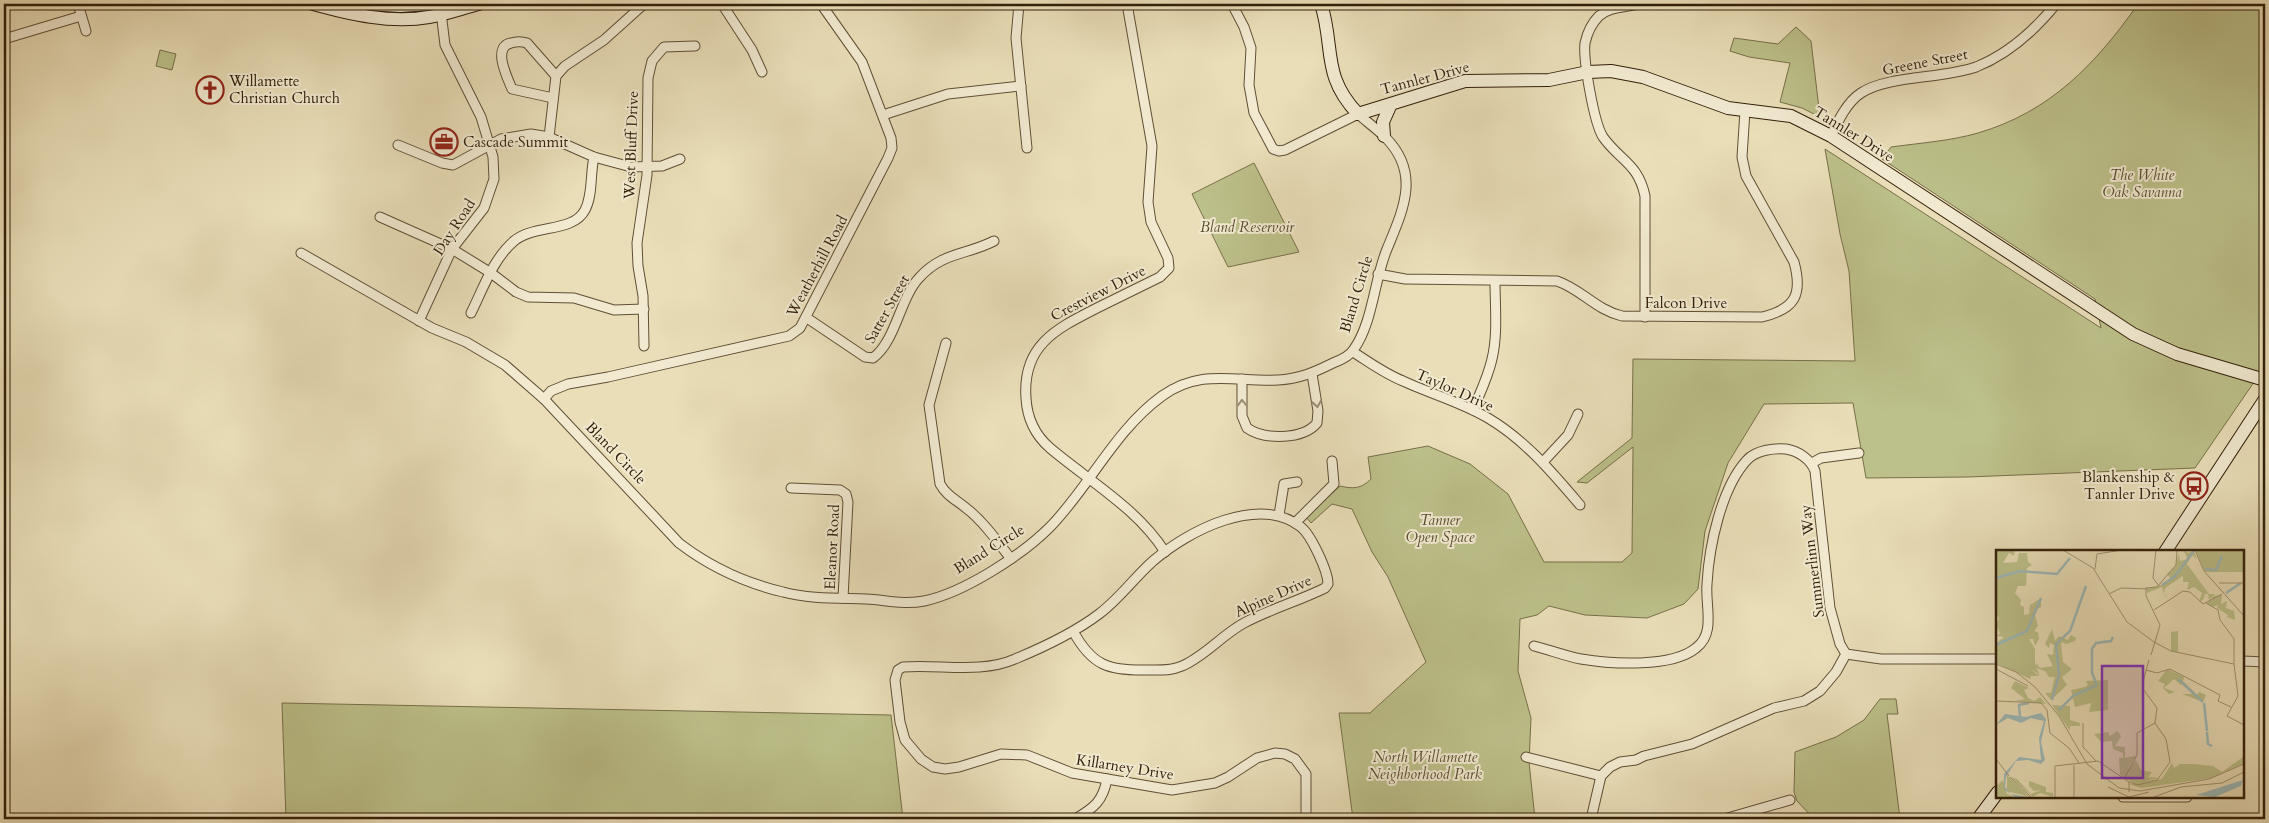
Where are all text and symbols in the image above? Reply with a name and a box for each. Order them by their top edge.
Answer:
street label: Greene Street [1881,44,1970,80]
street label: Tannler Drive [1378,57,1472,99]
place label: Willamette Christian Church [228,71,341,108]
church icon: Willamette Christian Church [195,75,225,105]
street label: West Bluff Drive [619,90,643,201]
street label: Tannler Drive [1810,101,1898,167]
office icon: Cascade Summit [429,127,459,157]
place label: Cascade Summit [463,132,568,152]
park label: The White Oak Savanna [2102,165,2182,202]
street label: Day Road [428,195,480,259]
street label: Weatherhill Road [781,212,852,321]
park label: Bland Reservoir [1200,217,1295,237]
street label: Bland Circle [1335,253,1377,335]
street label: Crestview Drive [1047,260,1149,326]
street label: Satter Street [860,271,914,347]
street label: Falcon Drive [1645,293,1728,313]
street label: Taylor Drive [1413,364,1497,416]
one-way arrow [1237,399,1247,406]
one-way arrow [1311,400,1322,408]
street label: Bland Circle [581,417,651,489]
place label: Blankenship & Tannler Drive [2082,467,2175,504]
bus stop icon: Blankenship & Tannler Drive [2179,471,2209,501]
street label: Summerlinn Way [1795,503,1829,619]
street label: Eleanor Road [820,504,844,590]
park label: Tanner Open Space [1405,510,1475,547]
street label: Bland Circle [950,519,1028,579]
inset map [1996,550,2244,798]
street label: Alpine Drive [1231,570,1315,622]
park label: North Willamette Neighborhood Park [1368,747,1483,784]
street label: Killarney Drive [1075,749,1175,785]

